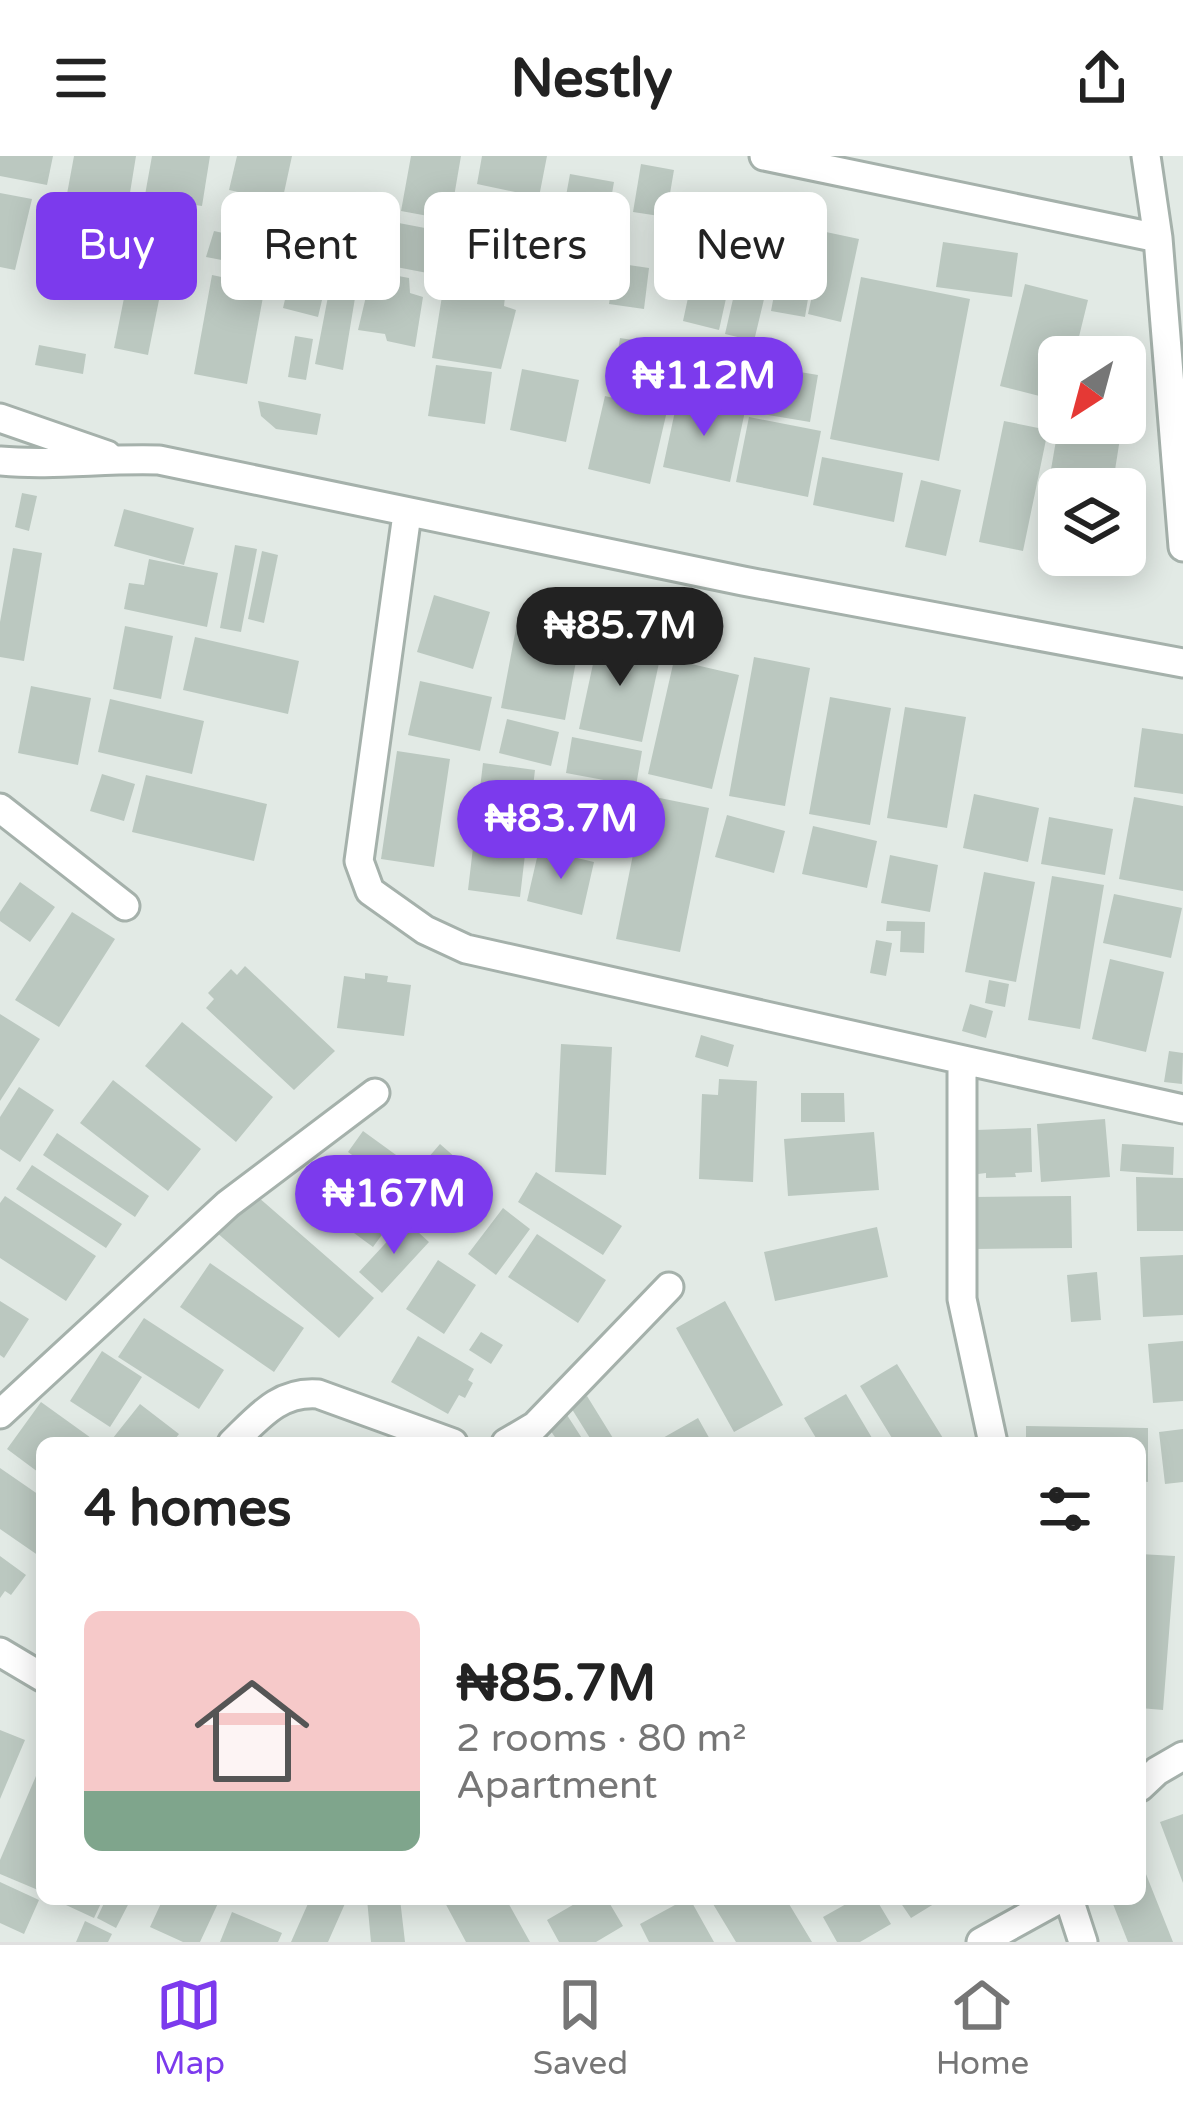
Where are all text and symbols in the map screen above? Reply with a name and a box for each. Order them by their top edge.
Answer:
icon: menu [48,45,114,111]
icon: share [1069,45,1135,111]
text: Nestly [511,46,672,111]
chip: Buy [36,192,197,300]
chip: Rent [221,192,400,300]
chip: Filters [424,192,630,300]
chip: New [654,192,827,300]
north arrow [1038,336,1146,444]
map controls [1038,336,1146,576]
pin: ₦112M [620,337,788,439]
text: ₦112M [632,352,776,399]
button: layers [1038,468,1146,576]
pin: ₦85.7M [522,587,718,689]
text: ₦85.7M [543,602,697,649]
pin: ₦83.7M [463,780,659,882]
text: ₦83.7M [484,795,638,842]
pin: ₦167M [310,1155,478,1257]
text: ₦167M [322,1170,466,1217]
icon: filters [1032,1476,1098,1542]
text: 4 homes [84,1478,292,1540]
text: ₦85.7M [456,1653,656,1715]
icon: home [180,1659,324,1803]
text: 2 rooms · 80 m² [456,1715,747,1762]
text: Apartment [456,1762,657,1809]
tab: Map [154,1972,225,2083]
tab: Saved [533,1972,628,2083]
tab: Home [936,1972,1029,2083]

